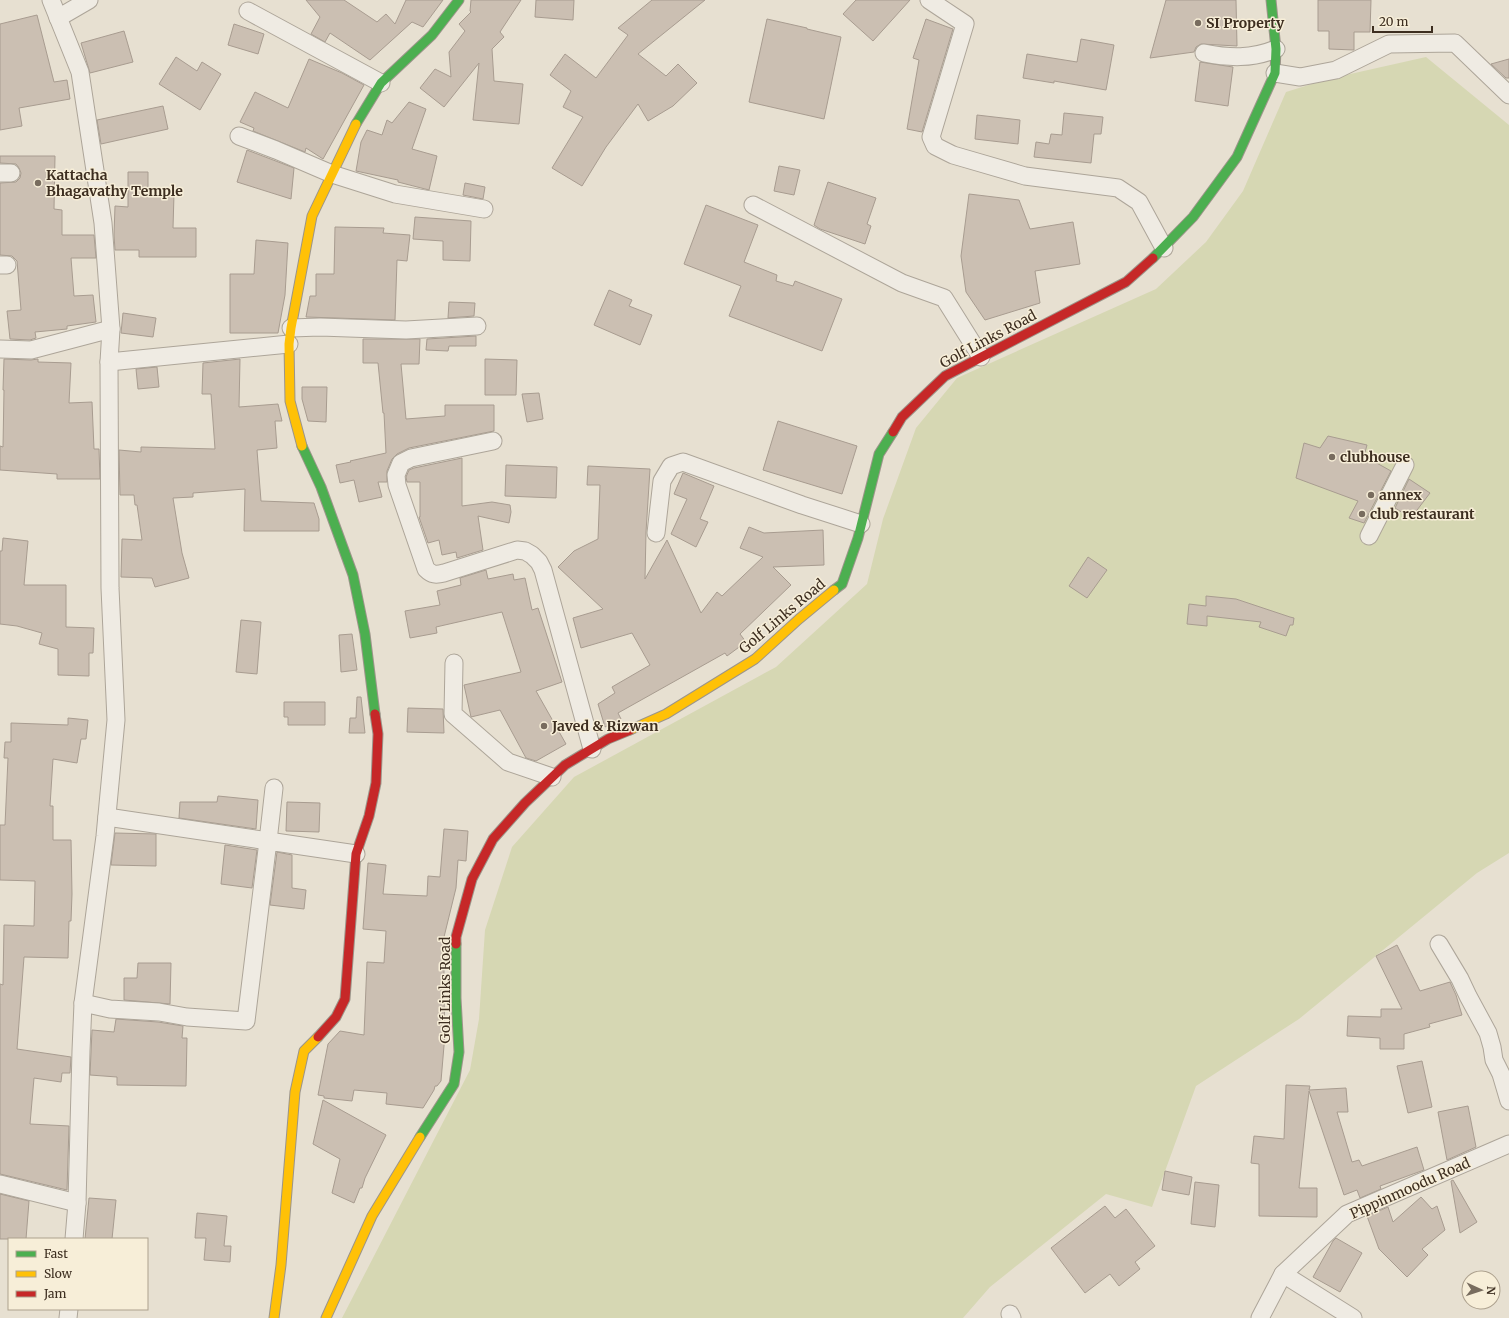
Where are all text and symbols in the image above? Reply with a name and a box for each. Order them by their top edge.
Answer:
scale bar [1373,8,1432,34]
place label: SI Property [1206,14,1285,32]
text: 20 m [1379,14,1408,29]
marker: SI Property [1193,18,1203,28]
place label: Kattacha Bhagavathy Temple [46,166,183,200]
marker: Kattacha Bhagavathy Temple [33,178,43,188]
street label: Golf Links Road [937,306,1040,372]
place label: clubhouse [1340,448,1411,466]
marker: clubhouse [1327,452,1337,462]
place label: annex [1379,486,1422,504]
marker: annex [1366,490,1376,500]
place label: club restaurant [1370,505,1475,523]
marker: club restaurant [1357,509,1367,519]
street label: Golf Links Road [735,574,829,657]
place label: Javed & Rizwan [551,717,659,735]
marker: Javed & Rizwan [539,721,549,731]
street label: Golf Links Road [436,936,454,1043]
street label: Pippinmoodu Road [1347,1153,1473,1223]
legend [8,1238,148,1310]
text: Fast [44,1246,68,1261]
text: Slow [44,1266,73,1281]
north arrow [1461,1270,1501,1310]
text: Jam [43,1286,67,1301]
text: N [1484,1286,1498,1296]

